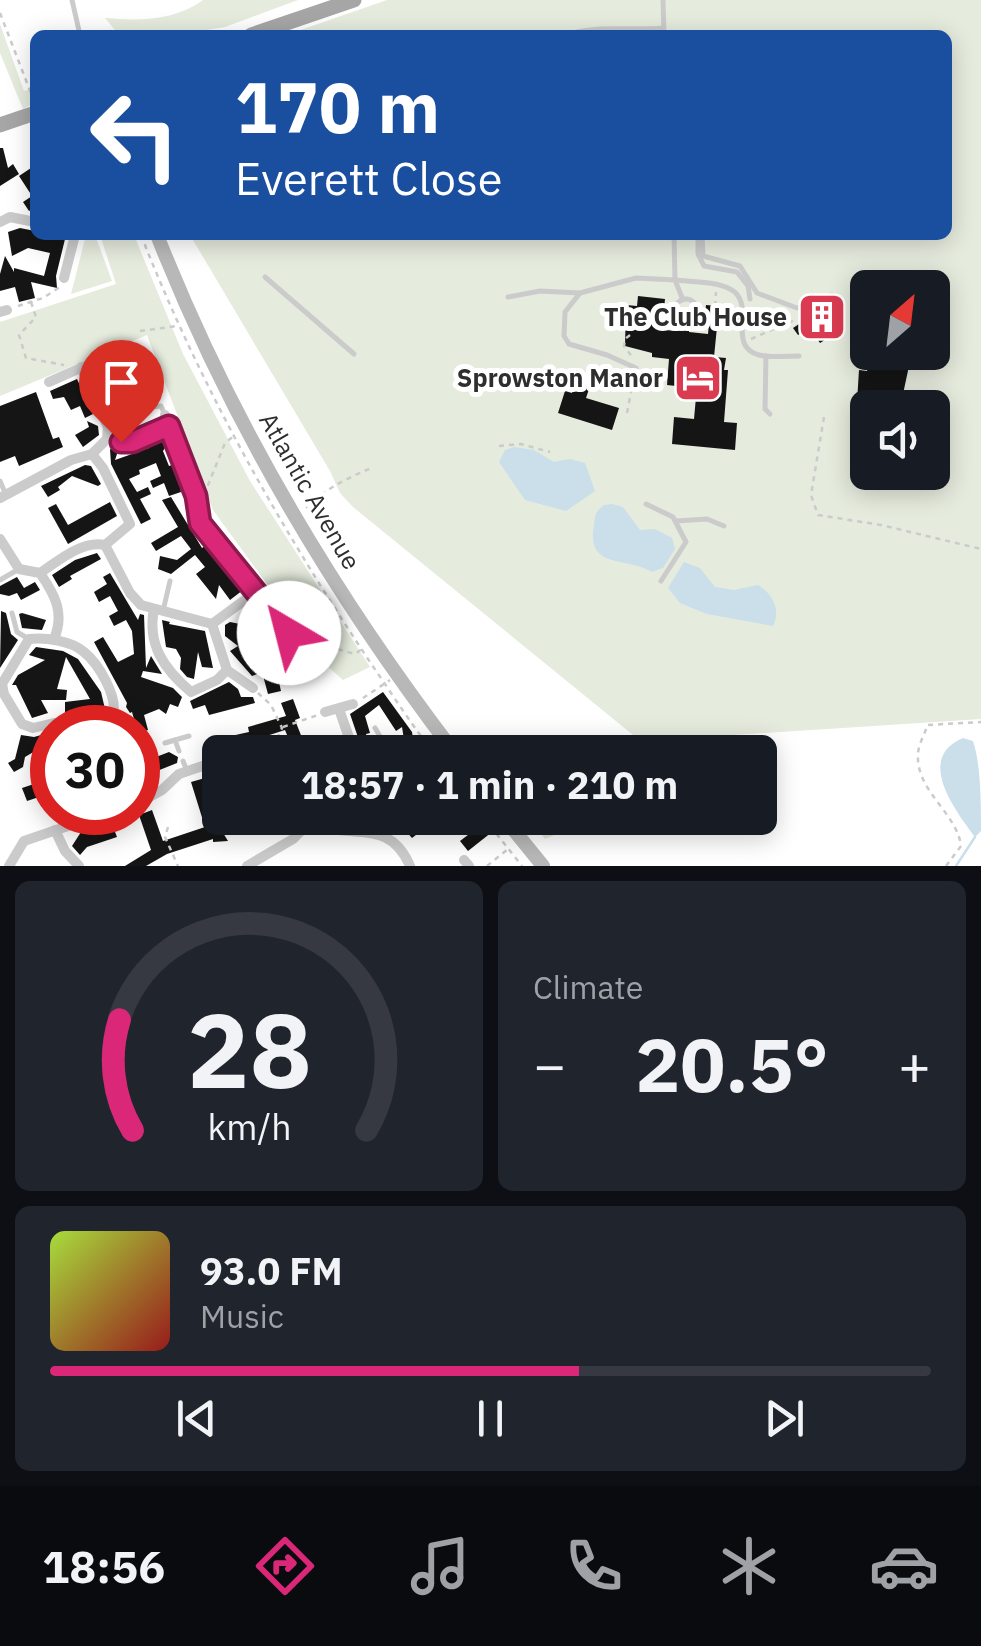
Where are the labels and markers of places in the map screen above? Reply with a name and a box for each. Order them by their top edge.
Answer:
building icon: The Club House [796,291,848,343]
place label: The Club House [604,300,787,333]
pin [79,340,164,443]
hotel icon: Sprowston Manor [672,352,724,404]
place label: Sprowston Manor [457,361,663,394]

